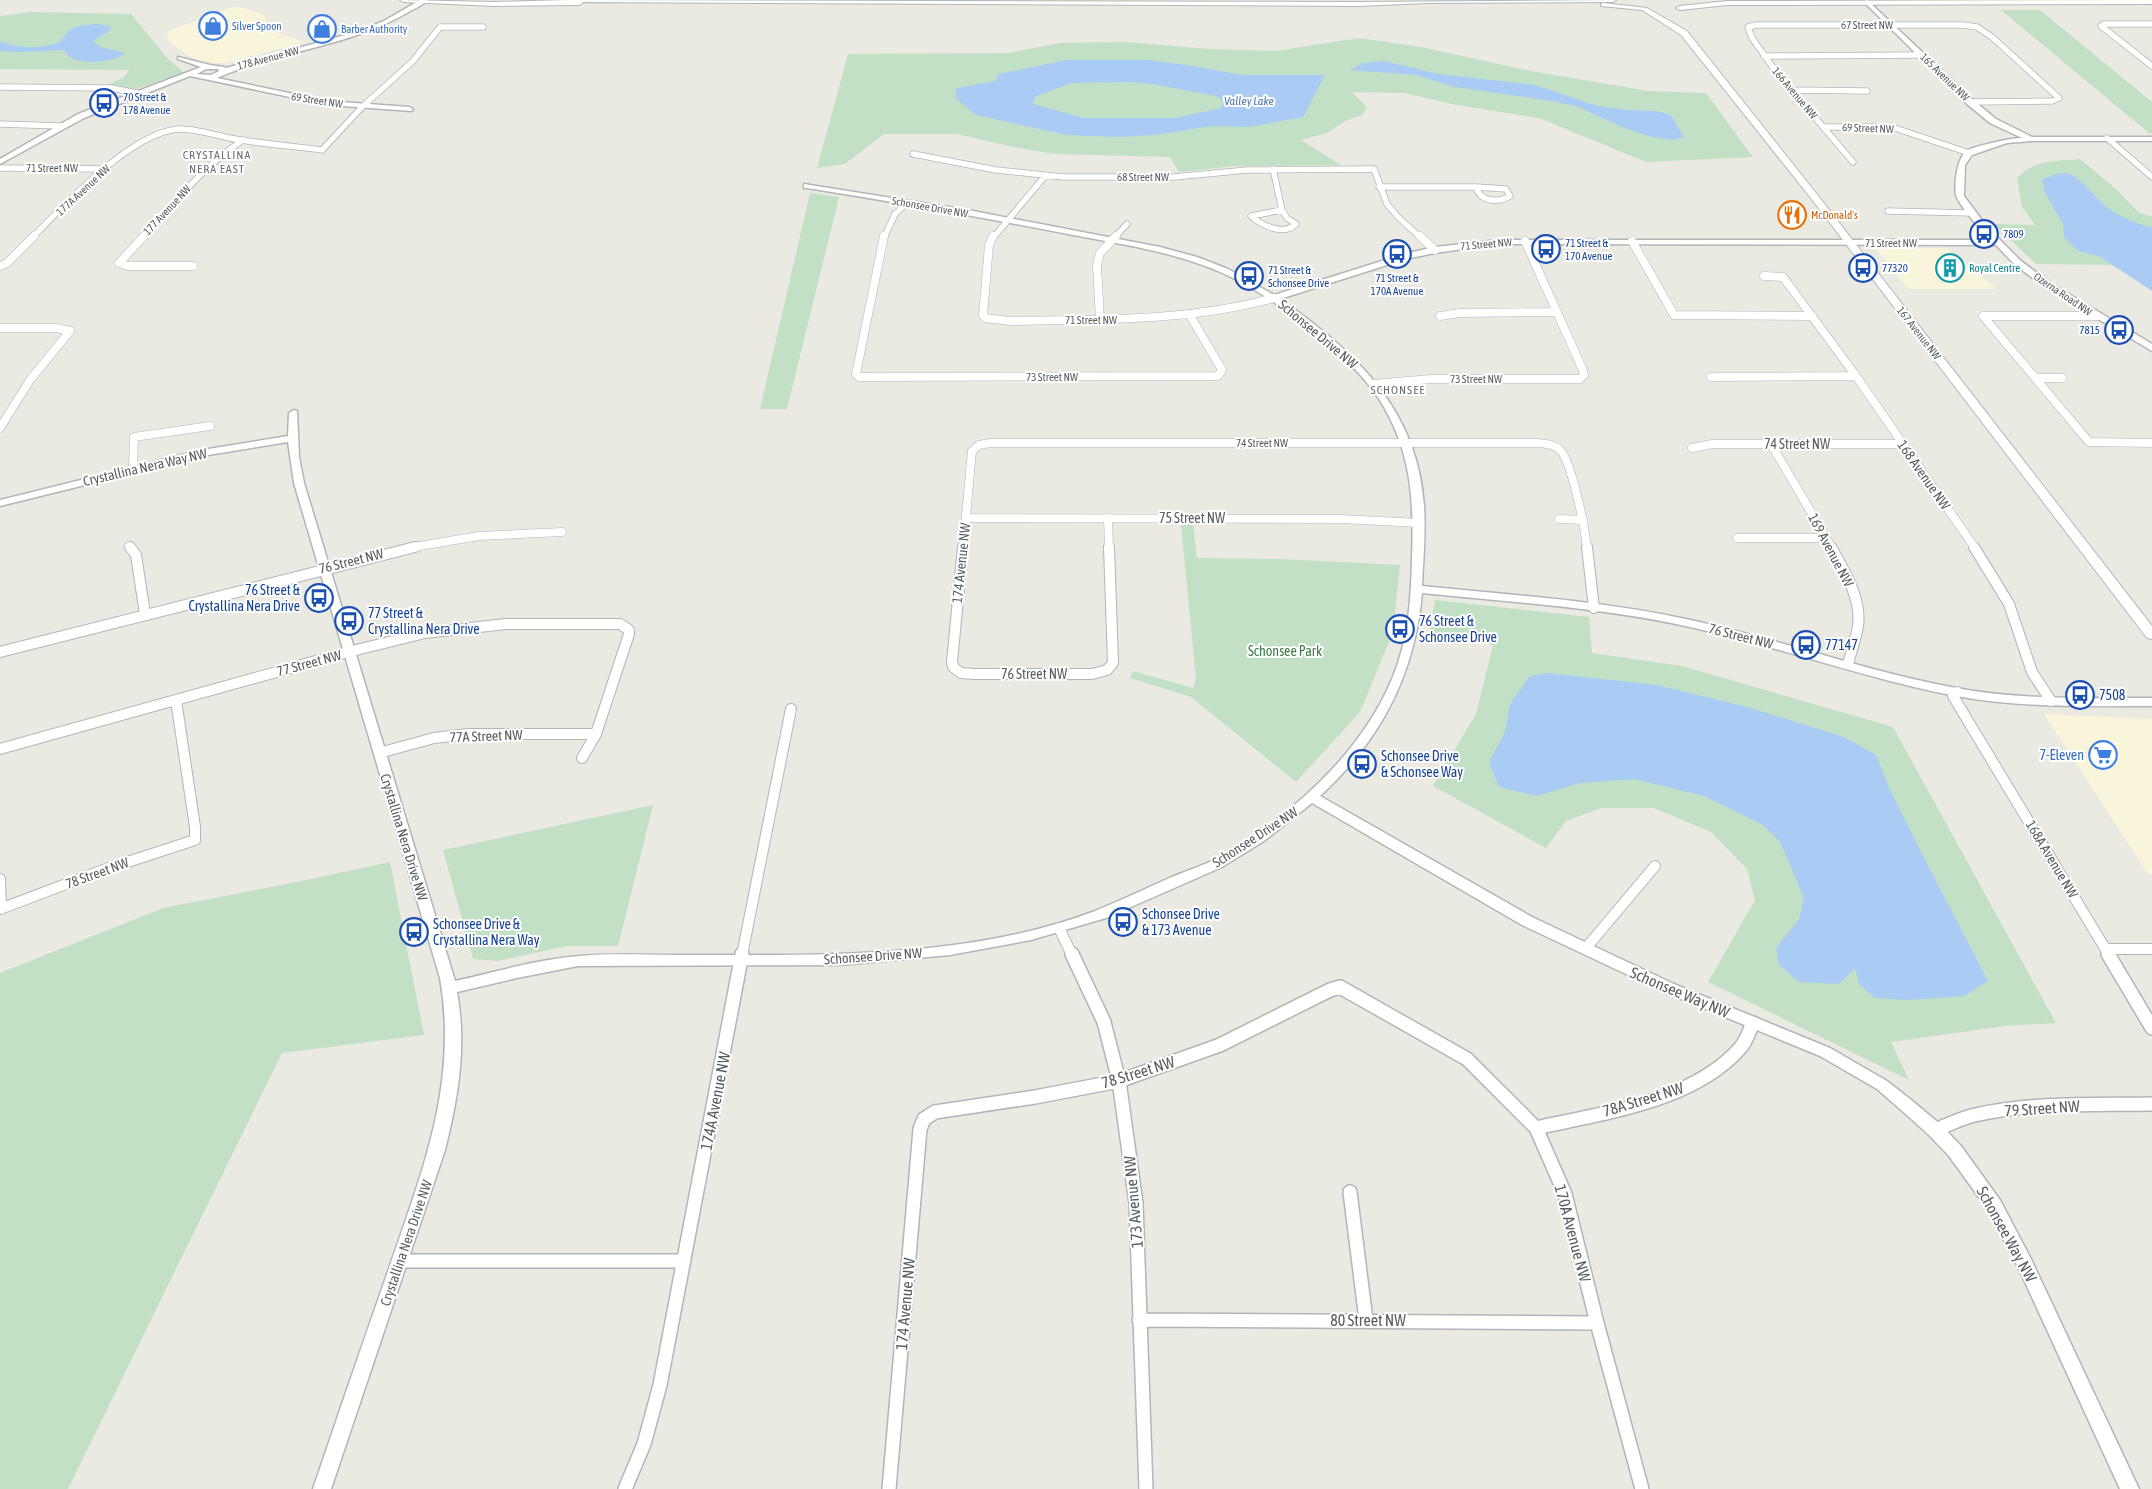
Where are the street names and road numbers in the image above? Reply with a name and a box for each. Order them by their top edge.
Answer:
street label: 67 Street NW [1841,19,1893,31]
street label: 178 Avenue NW [236,44,300,72]
street label: 165 Avenue NW [1918,51,1972,103]
street label: 166 Avenue NW [1770,65,1820,121]
street label: 69 Street NW [290,90,344,110]
street label: 69 Street NW [1842,121,1894,135]
street label: 71 Street NW [26,162,78,174]
street label: 177A Avenue NW [54,162,112,218]
street label: 68 Street NW [1117,171,1169,183]
street label: 177 Avenue NW [141,183,193,237]
street label: Schonsee Drive NW [891,194,969,220]
street label: 71 Street NW [1460,236,1512,252]
street label: 71 Street NW [1865,237,1917,249]
street label: Ozerna Road NW [2032,270,2094,318]
street label: Schonsee Drive NW [1275,296,1361,372]
street label: 167 Avenue NW [1895,304,1943,362]
street label: 71 Street NW [1065,314,1117,326]
street label: 73 Street NW [1026,371,1078,383]
street label: 73 Street NW [1450,373,1502,385]
street label: 74 Street NW [1764,436,1831,452]
street label: 74 Street NW [1236,437,1288,449]
street label: 168 Avenue NW [1894,437,1954,513]
street label: Crystallina Nera Way NW [81,445,209,489]
street label: 75 Street NW [1159,510,1226,526]
street label: 169 Avenue NW [1805,511,1857,590]
street label: 174 Avenue NW [949,521,973,604]
street label: 76 Street NW [317,545,386,577]
street label: 76 Street NW [1707,620,1776,652]
street label: 77 Street NW [275,646,344,679]
street label: 76 Street NW [1001,666,1068,682]
street label: 77A Street NW [449,727,524,745]
street label: Crystallina Nera Drive NW [377,772,431,903]
street label: Schonsee Drive NW [1209,803,1301,870]
street label: 168A Avenue NW [2023,817,2082,901]
street label: 78 Street NW [63,854,132,892]
street label: Schonsee Drive NW [823,945,923,967]
street label: Schonsee Way NW [1627,963,1733,1022]
street label: 174A Avenue NW [697,1050,733,1152]
street label: 78 Street NW [1099,1052,1177,1092]
street label: 78A Street NW [1600,1078,1686,1120]
street label: 79 Street NW [2004,1096,2081,1120]
street label: 173 Avenue NW [1120,1155,1146,1249]
street label: Crystallina Nera Drive NW [377,1177,435,1308]
street label: 170A Avenue NW [1551,1182,1595,1284]
street label: Schonsee Way NW [1972,1183,2041,1286]
street label: 174 Avenue NW [892,1257,918,1351]
street label: 80 Street NW [1330,1311,1406,1329]

